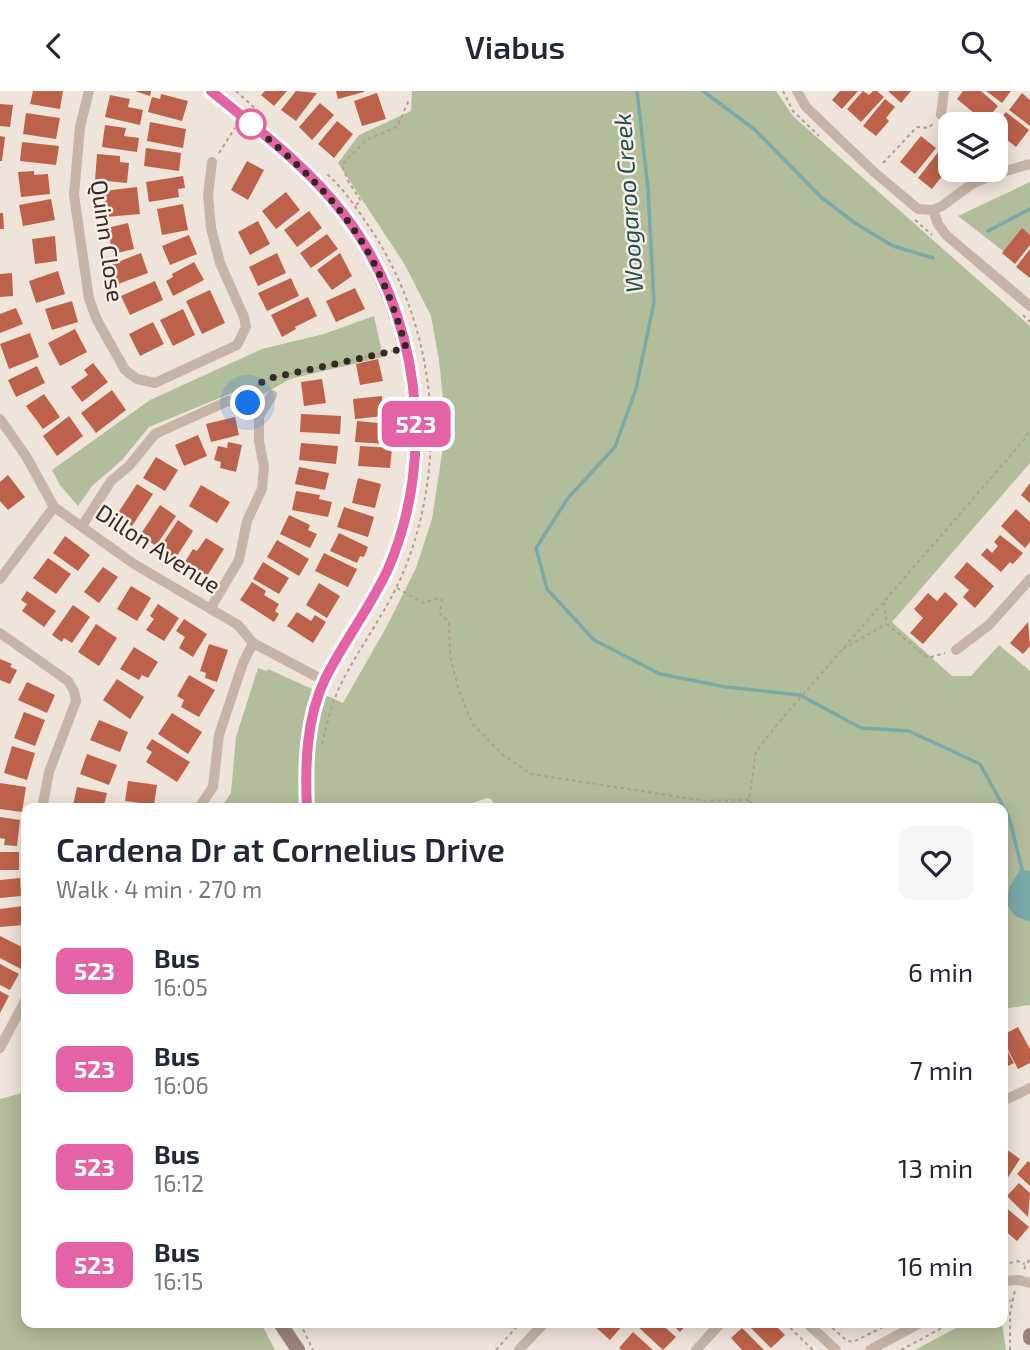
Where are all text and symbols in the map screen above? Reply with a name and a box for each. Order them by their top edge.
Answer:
icon: back [35,27,73,65]
text: Viabus [465,27,565,65]
icon: search [957,27,995,65]
unlabelled marker [236,109,266,139]
water label: Woogaroo Creek [607,112,648,294]
map controls [938,112,1008,182]
button: layers [938,112,1008,182]
street label: Quinn Close [86,178,130,304]
your location [230,385,265,420]
line badge: 523 [376,401,456,447]
text: 523 [396,409,436,438]
street label: Dillon Avenue [91,498,226,599]
button: heart [899,826,973,900]
text: Cardena Dr at Cornelius Drive [56,829,505,869]
text: Walk · 4 min · 270 m [56,875,262,903]
text: Bus [154,942,200,973]
text: 523 [74,956,115,985]
text: 6 min [908,956,973,987]
text: 16:05 [154,973,208,1001]
text: Bus [154,1040,200,1071]
text: 523 [74,1054,115,1083]
text: 7 min [910,1054,973,1085]
text: 16:06 [154,1071,209,1099]
text: Bus [154,1138,200,1169]
text: 523 [74,1152,115,1181]
text: 13 min [898,1152,973,1183]
text: 16:12 [154,1169,204,1197]
text: Bus [154,1236,200,1267]
text: 523 [74,1250,115,1279]
text: 16 min [898,1250,973,1281]
text: 16:15 [154,1267,203,1295]

